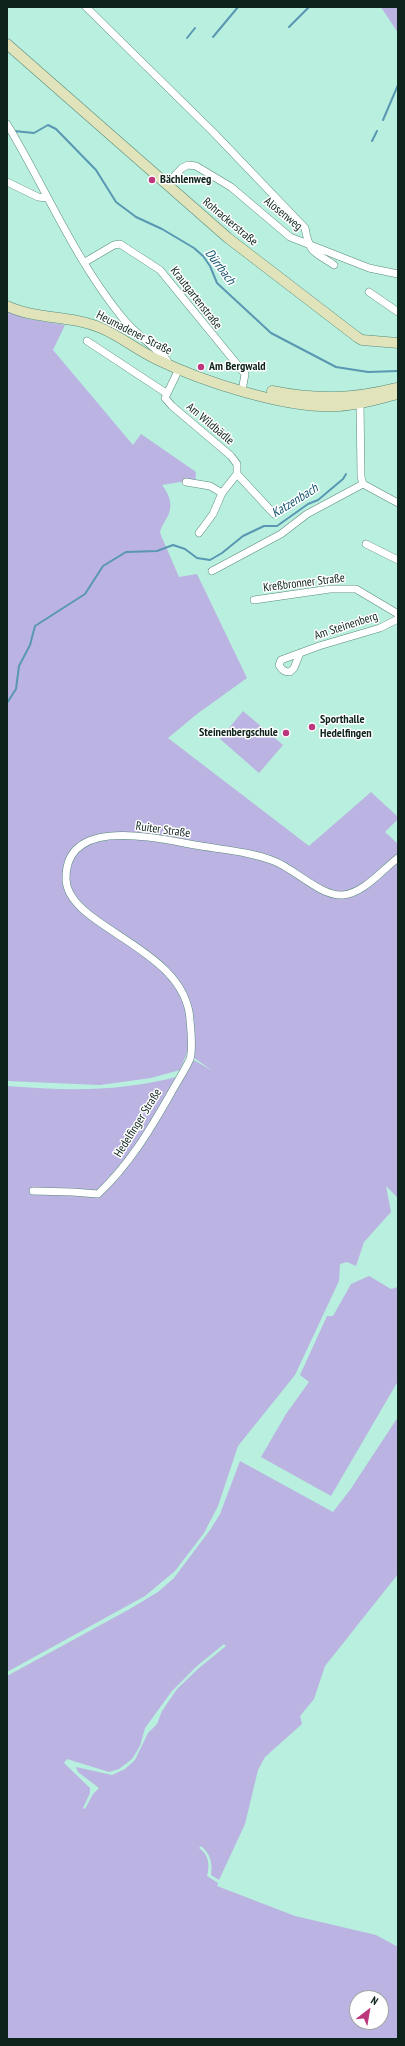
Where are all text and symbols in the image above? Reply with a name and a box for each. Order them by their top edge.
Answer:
place label: Bächlenweg [160,173,211,187]
marker: Bächlenweg [147,175,157,185]
street label: Alosenweg [261,194,305,234]
street label: Rohrackerstraße [200,195,260,249]
water label: Dürrbach [201,246,239,288]
street label: Krautgartenstraße [167,264,225,332]
street label: Heumadener Straße [94,308,174,358]
place label: Am Bergwald [209,360,266,374]
marker: Am Bergwald [196,362,206,372]
street label: Am Wildbädle [183,400,237,448]
water label: Katzenbach [269,481,321,521]
street label: Kreßbronner Straße [262,571,346,595]
street label: Am Steinenberg [312,609,380,643]
place label: Sporthalle Hedelfingen [320,713,372,741]
marker: Sporthalle Hedelfingen [307,722,317,732]
place label: Steinenbergschule [199,726,278,740]
marker: Steinenbergschule [281,728,291,738]
street label: Ruiter Straße [135,819,191,841]
street label: Hedelfinger Straße [111,1086,165,1160]
north arrow [349,1990,389,2030]
text: N [369,1993,381,2008]

